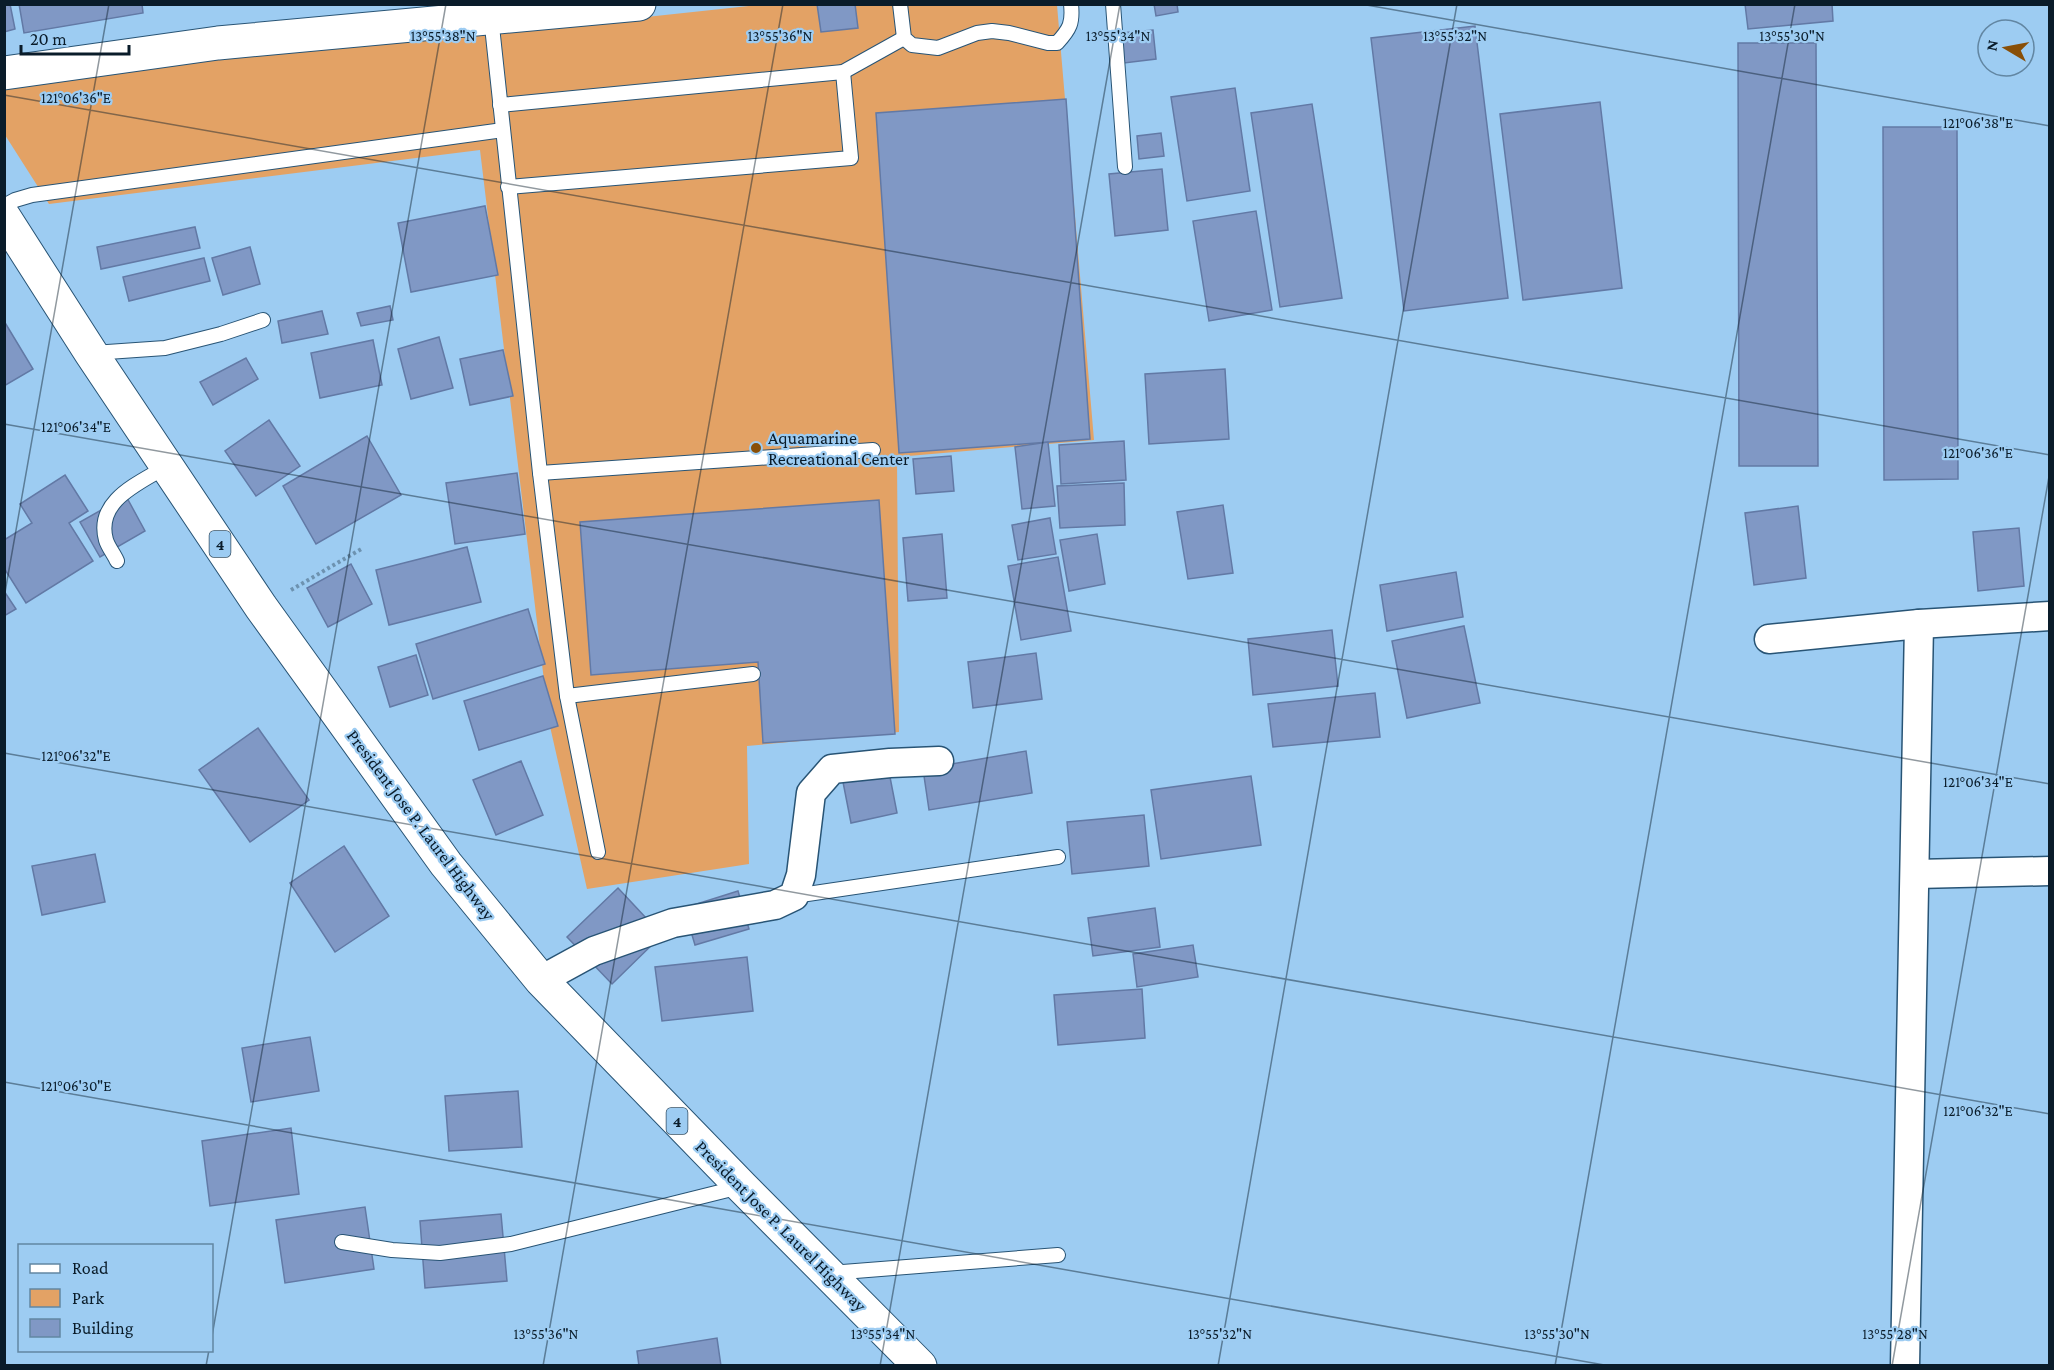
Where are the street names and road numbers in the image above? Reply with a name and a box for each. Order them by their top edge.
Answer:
road number: 4 [210,531,230,557]
street label: President Jose P. Laurel Highway [343,726,500,925]
road number: 4 [666,1108,688,1134]
street label: President Jose P. Laurel Highway [692,1137,871,1316]

